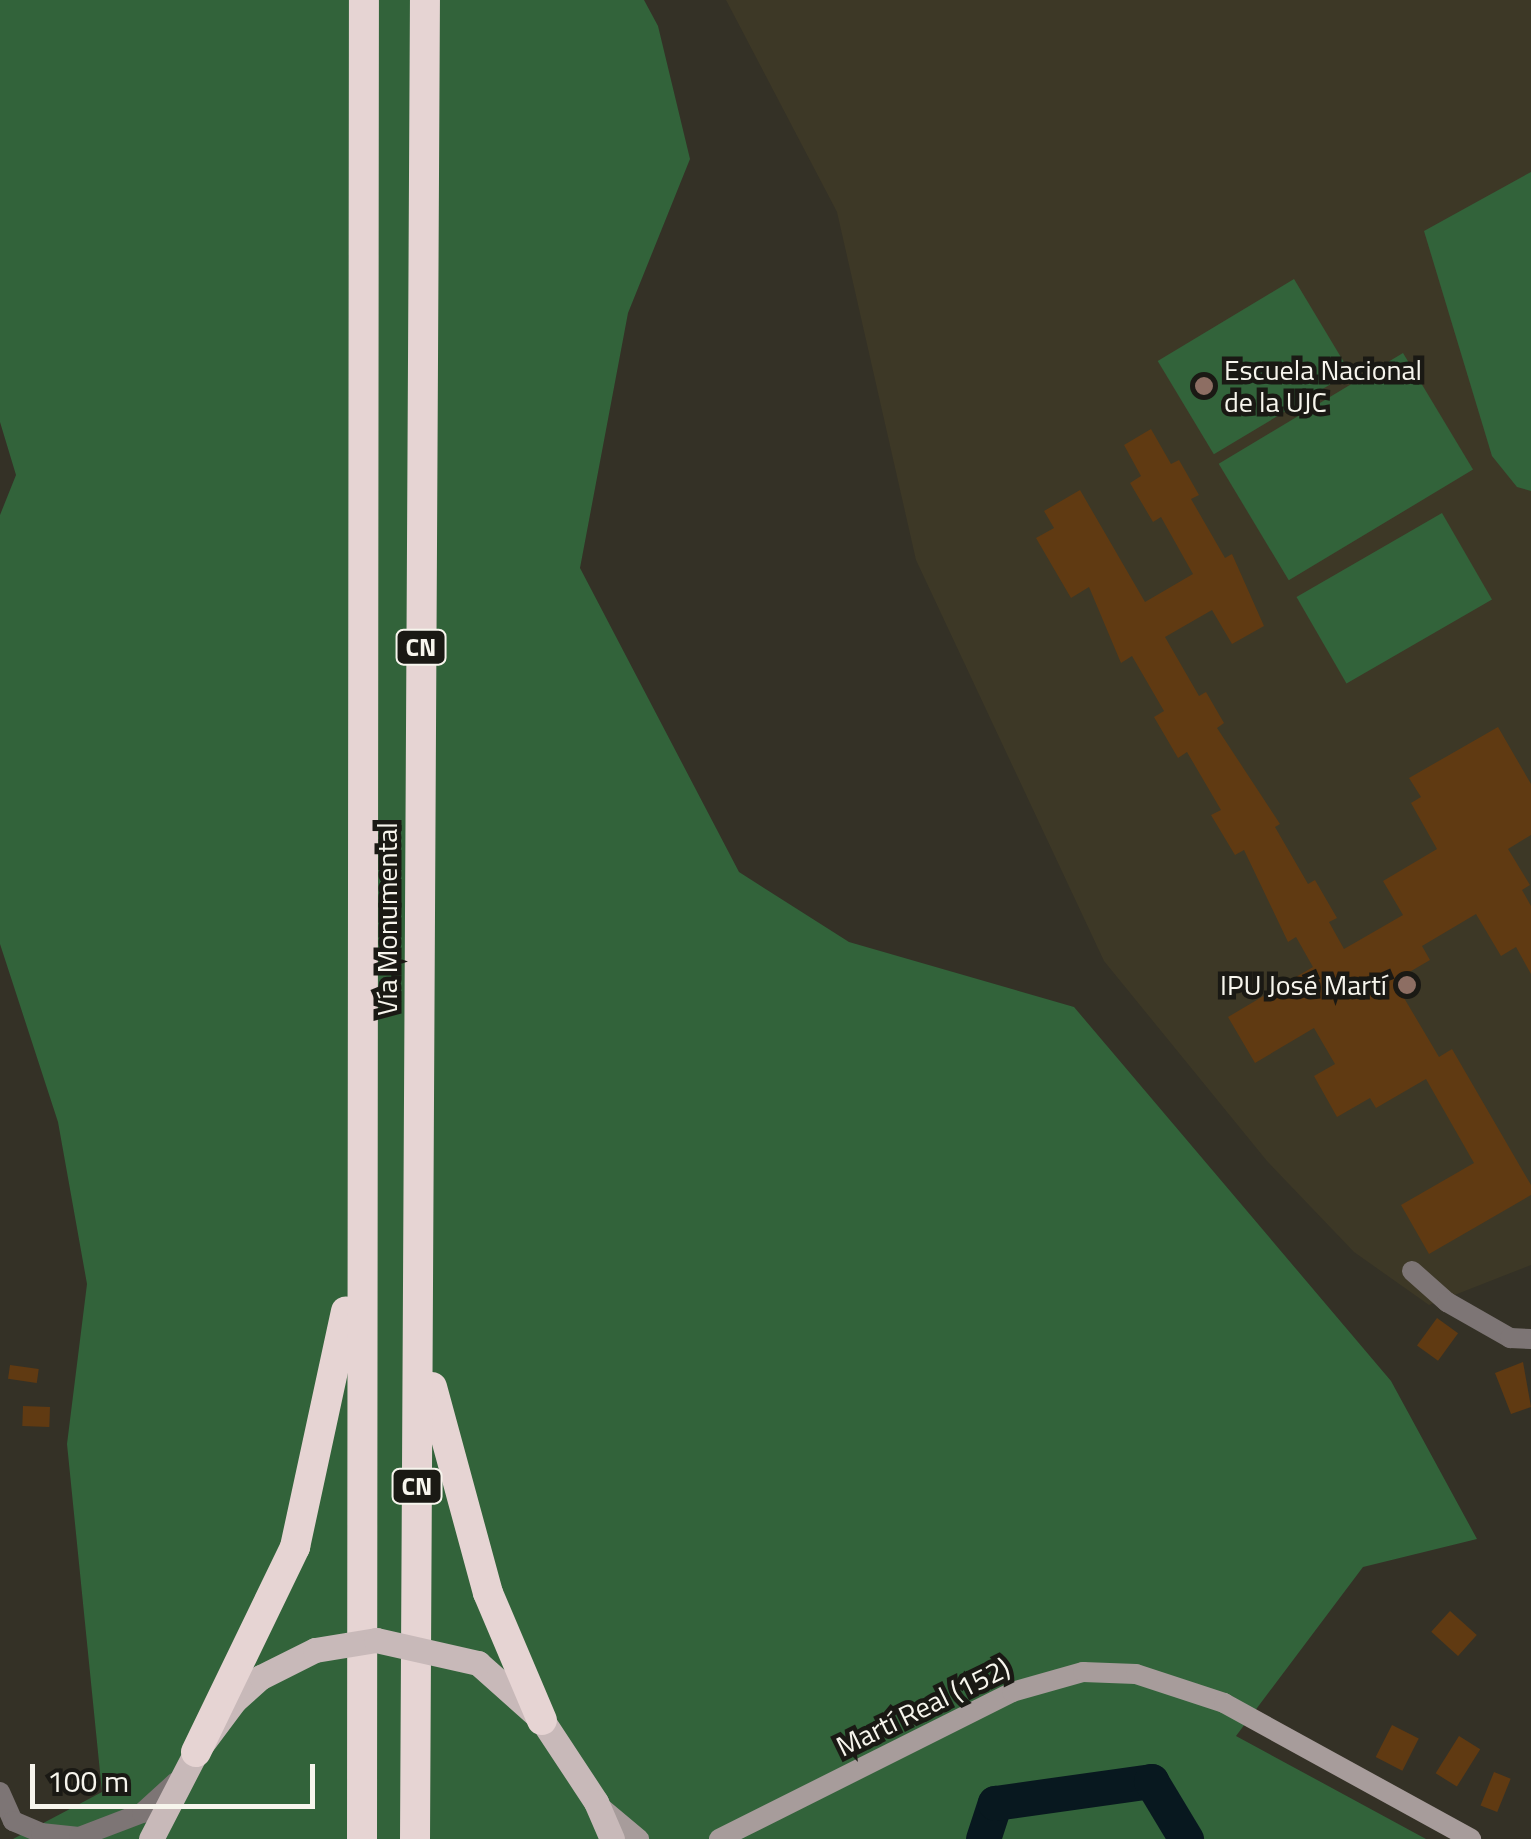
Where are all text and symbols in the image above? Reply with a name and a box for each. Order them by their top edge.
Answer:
place label: Escuela Nacional de la UJC [1224,353,1422,419]
marker: Escuela Nacional de la UJC [1193,375,1215,397]
road number: CN [394,627,448,667]
street label: Vía Monumental [370,822,404,1016]
place label: IPU José Martí [1220,968,1387,1002]
marker: IPU José Martí [1396,974,1418,996]
road number: CN [390,1466,444,1506]
street label: Martí Real (152) [831,1650,1015,1764]
scale bar [35,1744,320,1806]
text: 100 m [47,1758,129,1804]

